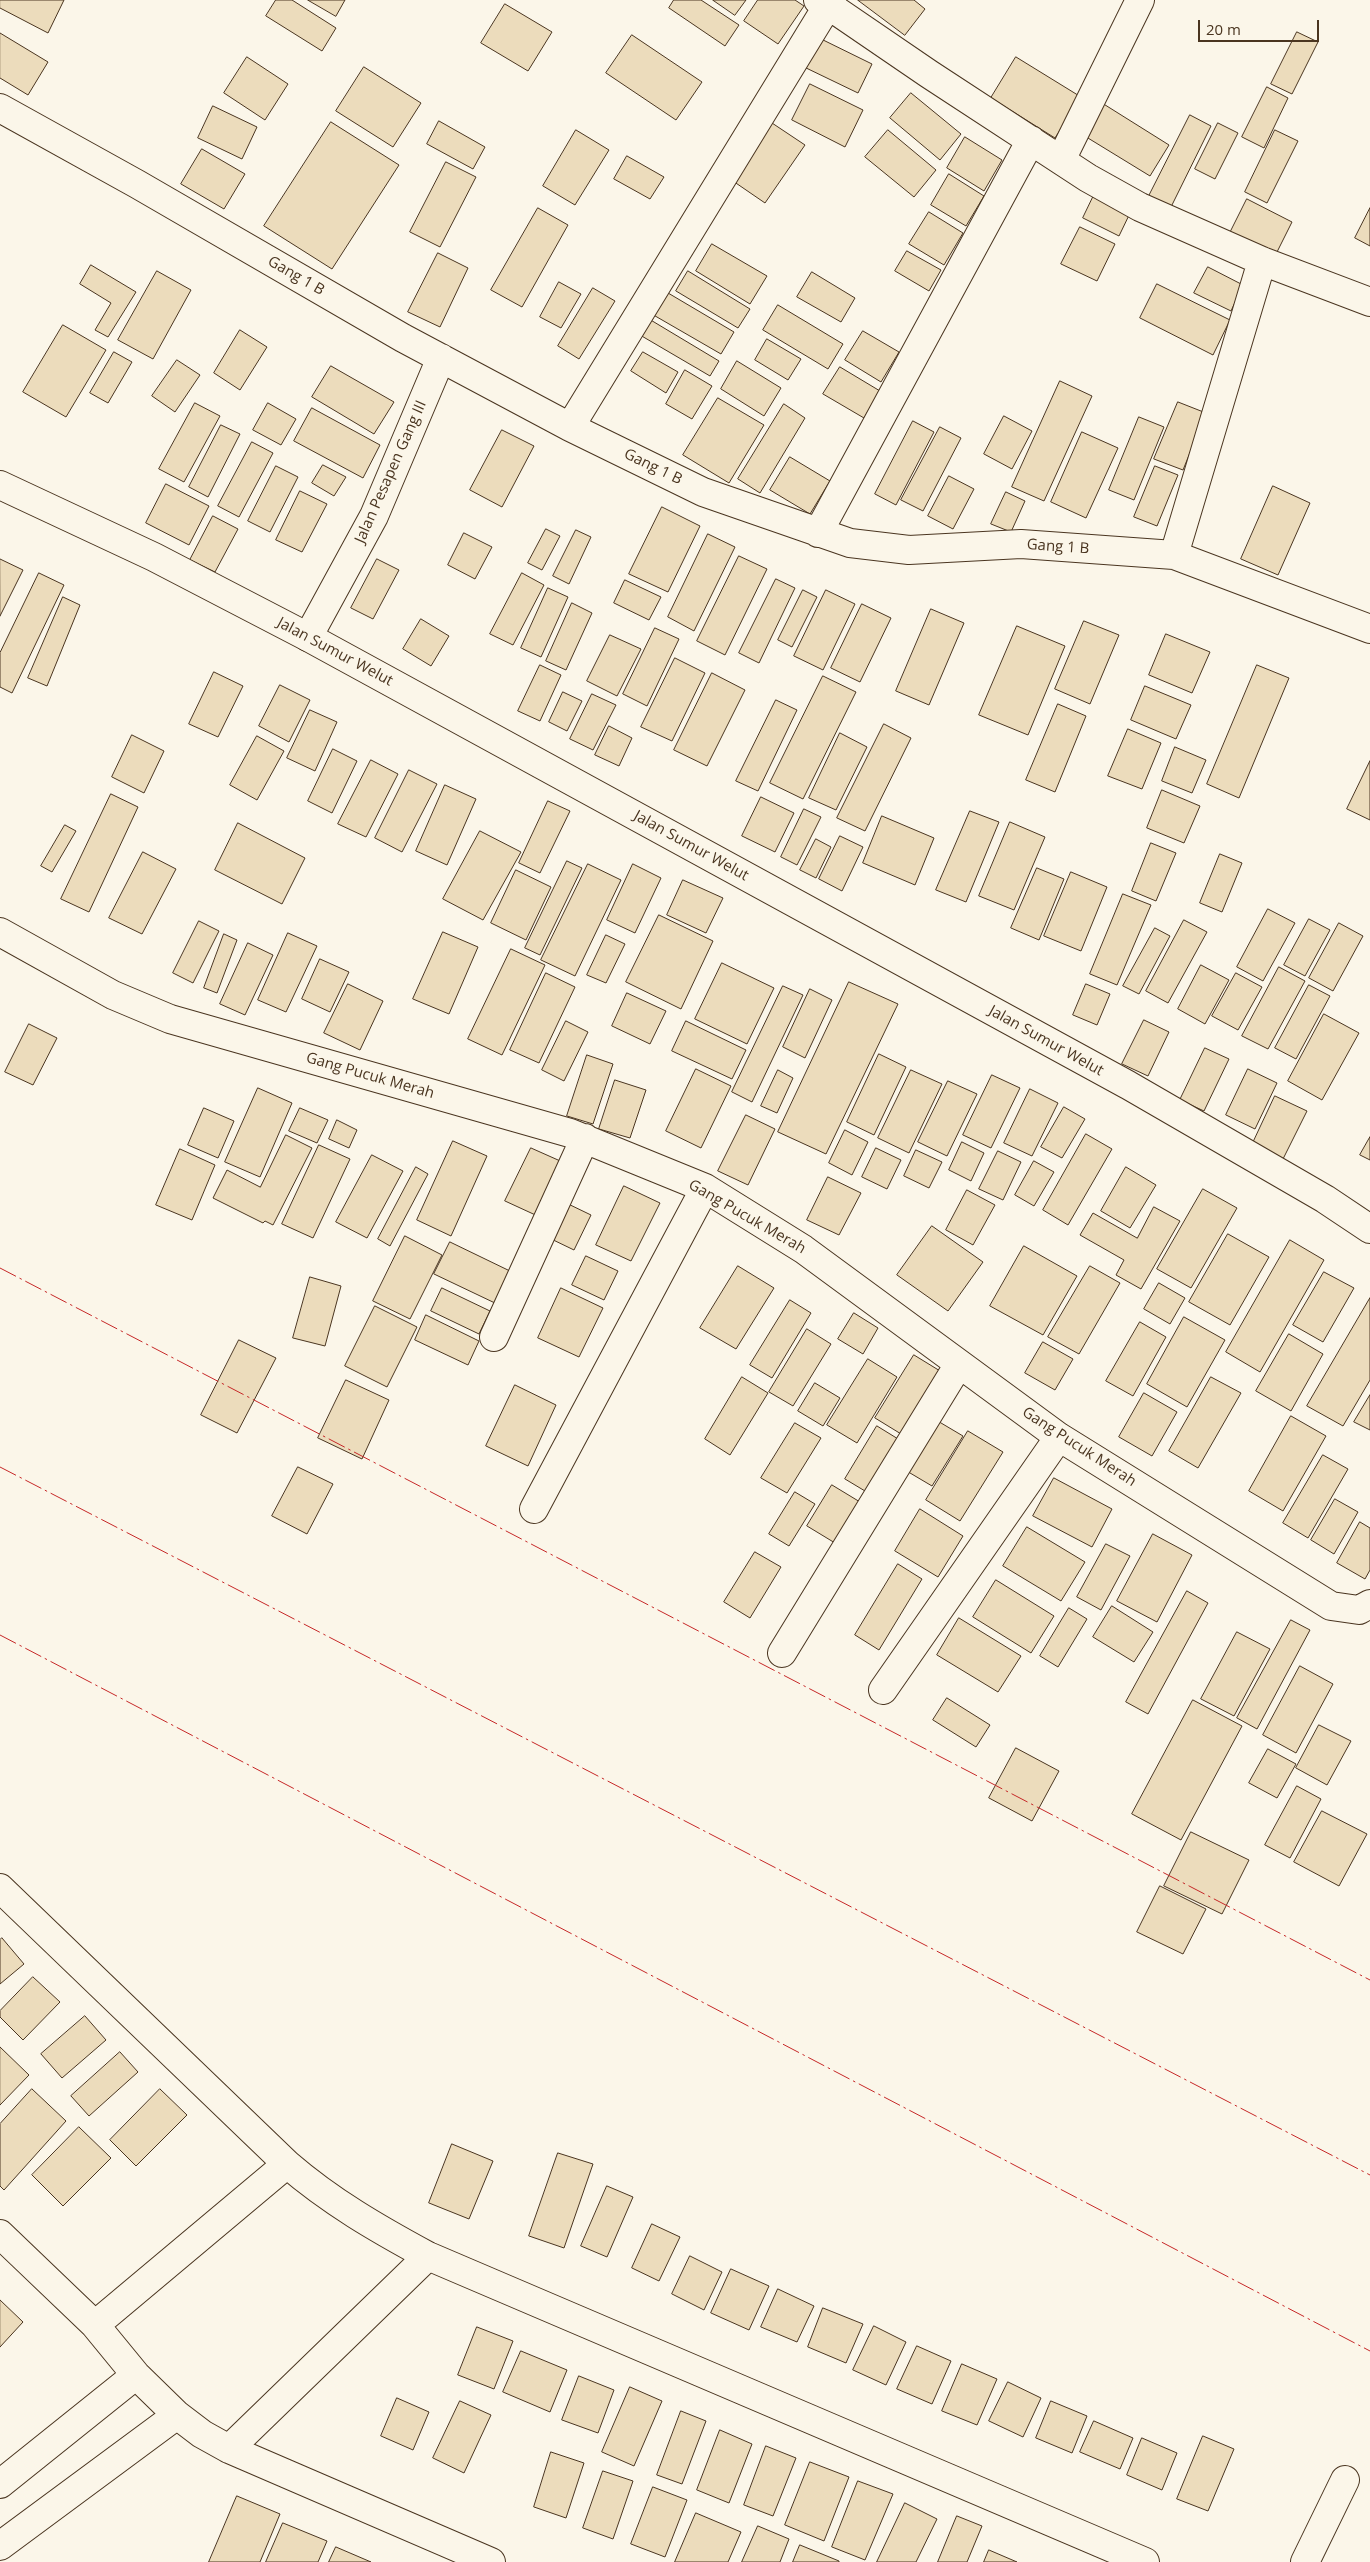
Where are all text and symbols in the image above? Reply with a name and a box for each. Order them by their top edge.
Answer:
scale bar [1200,10,1321,42]
text: 20 m [1206,19,1241,39]
street label: Gang 1 B [264,253,328,299]
street label: Jalan Pesapen Gang III [351,398,431,546]
street label: Gang 1 B [621,445,685,489]
street label: Gang 1 B [1026,536,1090,558]
street label: Jalan Sumur Welut [274,614,396,690]
street label: Jalan Sumur Welut [630,807,752,885]
street label: Jalan Sumur Welut [985,1002,1107,1080]
street label: Gang Pucuk Merah [304,1049,436,1103]
street label: Gang Pucuk Merah [685,1176,809,1258]
street label: Gang Pucuk Merah [1019,1403,1139,1491]

